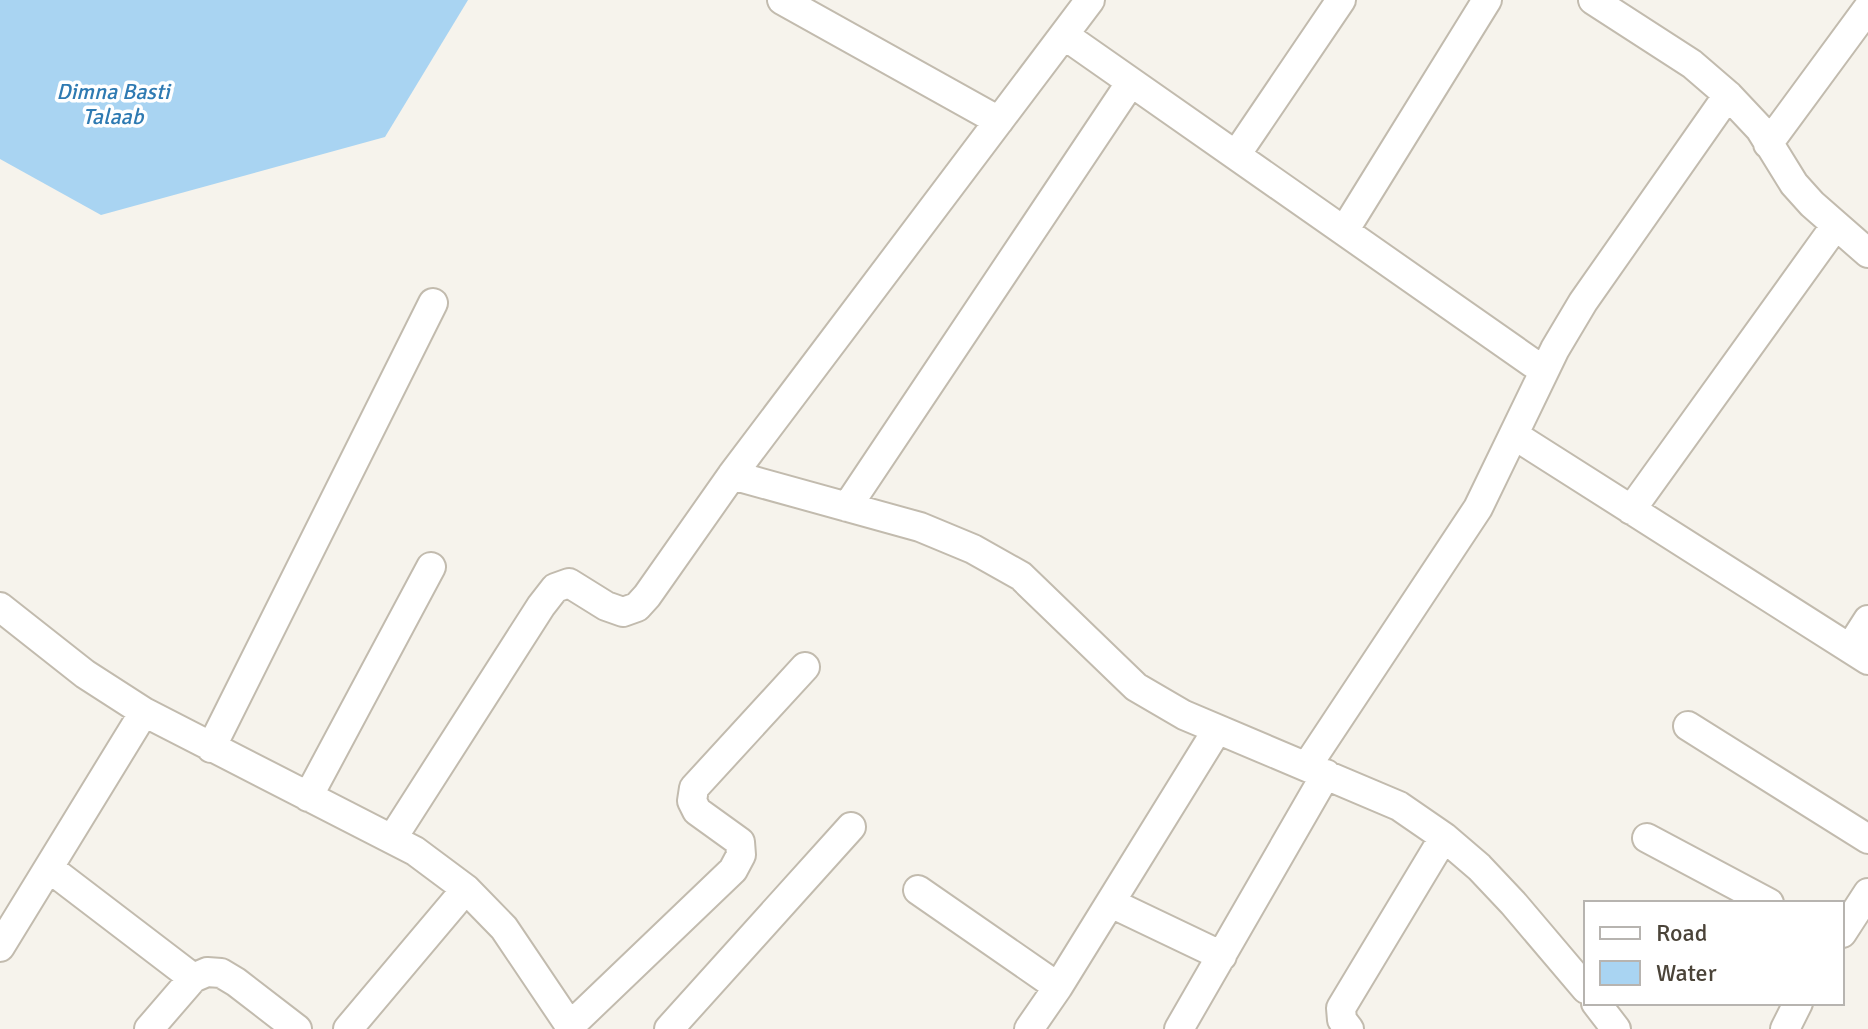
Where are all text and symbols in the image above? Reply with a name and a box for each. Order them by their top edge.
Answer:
water label: Dimna Basti Talaab [56,78,172,130]
legend [1584,901,1844,1005]
text: Road [1656,918,1707,948]
text: Water [1656,958,1717,988]

